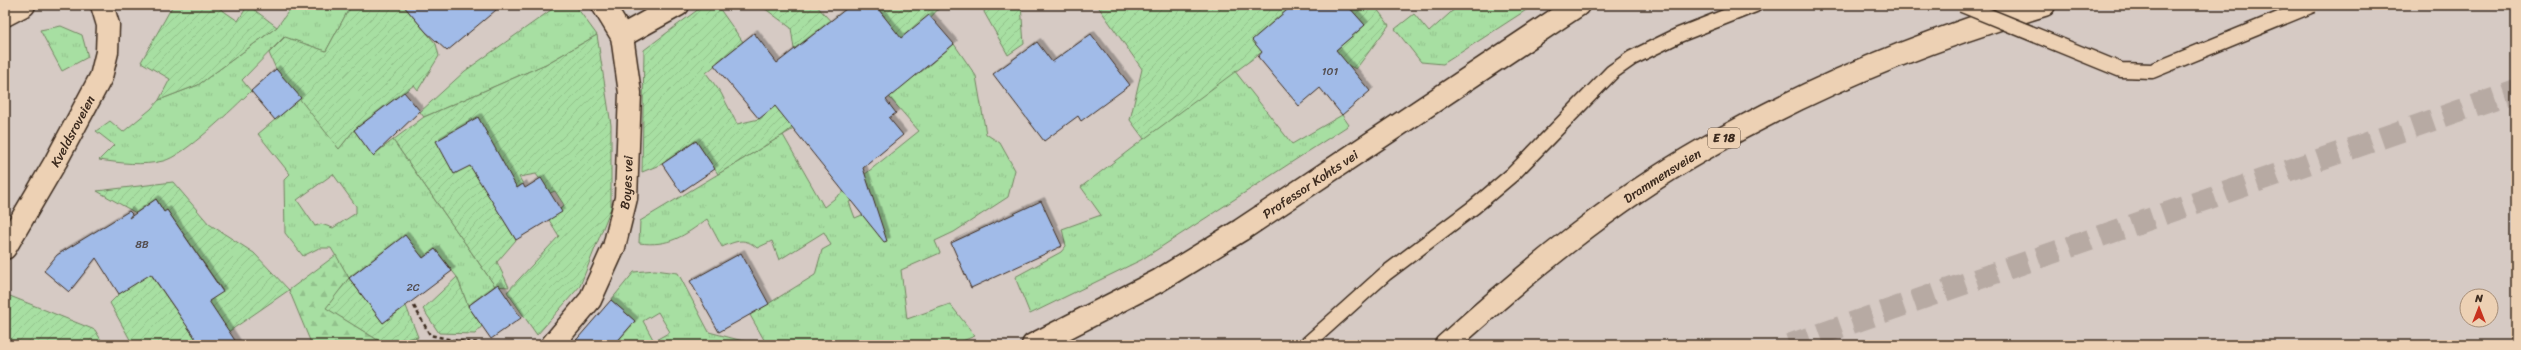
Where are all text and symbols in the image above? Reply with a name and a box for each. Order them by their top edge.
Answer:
house number: 101 [1322,62,1338,81]
street label: Kveldsroveien [44,91,101,172]
road number: E 18 [1708,128,1740,148]
street label: Drammensveien [1618,142,1706,209]
street label: Professor Kohts vei [1258,144,1363,225]
street label: Boyes vei [613,155,640,212]
house number: 8B [135,235,149,254]
house number: 2C [406,278,420,297]
north arrow [2459,288,2499,328]
text: N [2474,289,2483,308]

